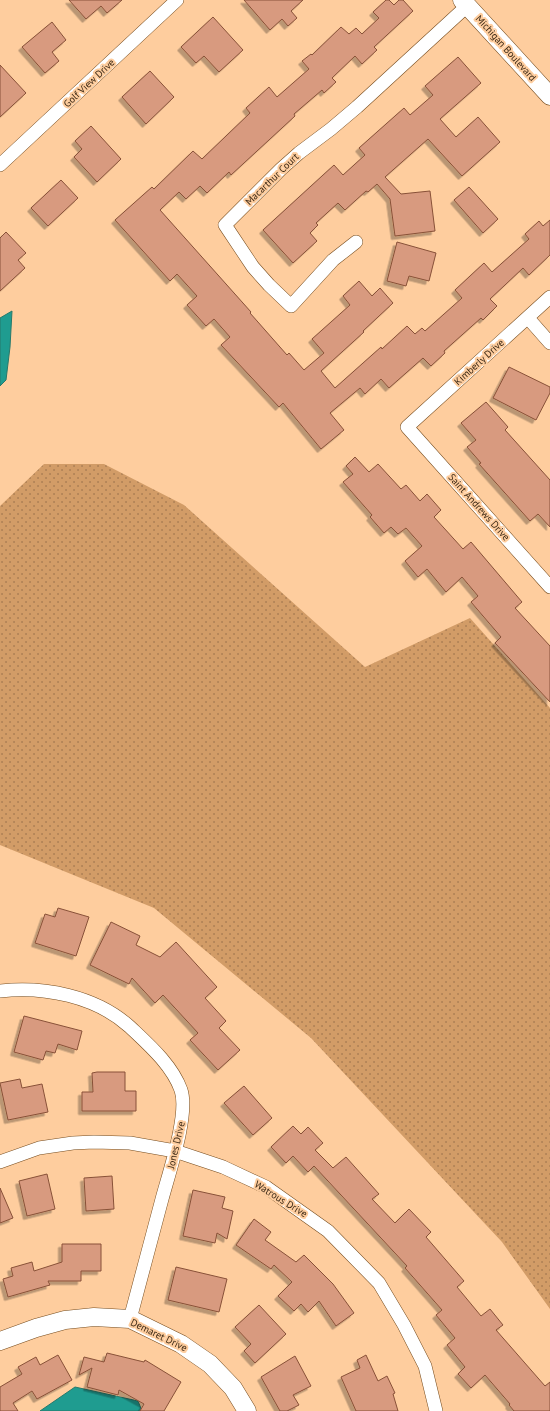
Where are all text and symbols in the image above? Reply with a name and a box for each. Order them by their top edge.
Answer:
street label: Michigan Boulevard [473,12,539,84]
street label: Golf View Drive [61,56,117,110]
street label: Macarthur Court [242,150,302,208]
street label: Kimberly Drive [451,336,507,388]
street label: Saint Andrews Drive [445,471,513,543]
street label: Jones Drive [164,1120,188,1171]
street label: Watrous Drive [252,1178,310,1220]
street label: Demaret Drive [128,1316,190,1354]

